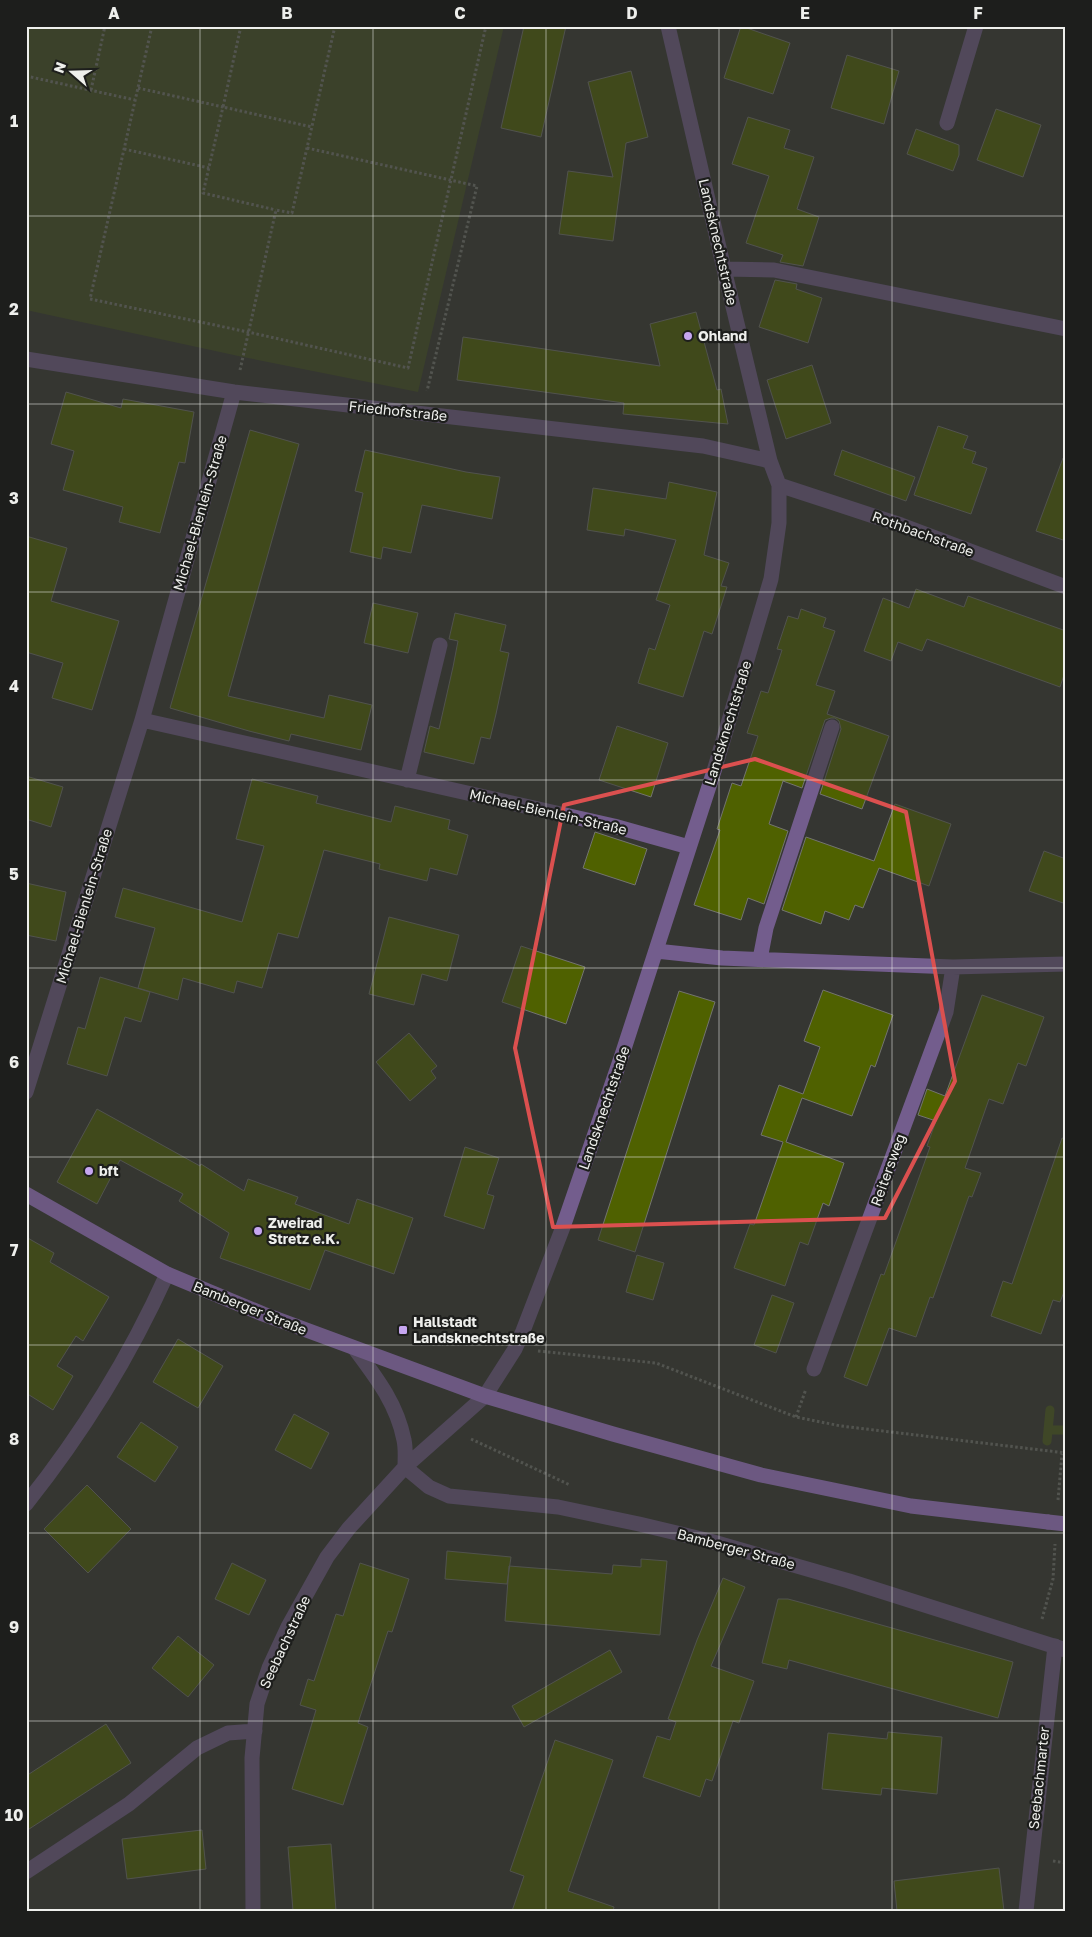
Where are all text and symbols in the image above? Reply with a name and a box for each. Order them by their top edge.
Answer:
text: A [108,3,120,23]
text: B [281,3,293,23]
text: C [454,3,466,23]
text: D [626,3,638,23]
text: E [800,3,810,23]
text: F [973,3,983,23]
north arrow [48,48,98,98]
text: N [50,59,69,75]
text: 1 [10,111,18,131]
street label: Landsknechtstraße [696,177,741,307]
text: 2 [9,299,19,319]
place label: Ohland [698,327,747,344]
marker: Ohland [682,330,694,342]
street label: Friedhofstraße [348,397,448,424]
street label: Michael-Bienlein-Straße [169,433,230,593]
text: 3 [9,488,19,508]
street label: Rothbachstraße [870,507,976,560]
street label: Landsknechtstraße [700,658,755,787]
text: 4 [9,676,19,696]
street label: Michael-Bienlein-Straße [468,785,628,838]
street label: Michael-Bienlein-Straße [52,826,115,985]
text: 5 [9,864,19,884]
street label: Landsknechtstraße [574,1044,633,1172]
text: 6 [9,1052,19,1072]
street label: Reitersweg [867,1131,908,1208]
place label: bft [99,1162,119,1179]
marker: bft [83,1165,95,1177]
place label: Zweirad Stretz e.K. [268,1214,340,1247]
marker: Zweirad Stretz e.K. [252,1225,264,1237]
text: 7 [10,1240,19,1260]
street label: Bamberger Straße [191,1277,310,1338]
place label: Hallstadt Landsknechtstraße [413,1313,544,1346]
marker: Hallstadt Landsknechtstraße [397,1324,409,1336]
text: 8 [9,1429,19,1449]
street label: Bamberger Straße [675,1525,797,1572]
street label: Seebachstraße [256,1593,313,1691]
text: 9 [9,1617,19,1637]
street label: Seebachmarter [1025,1725,1052,1830]
text: 10 [5,1805,23,1825]

